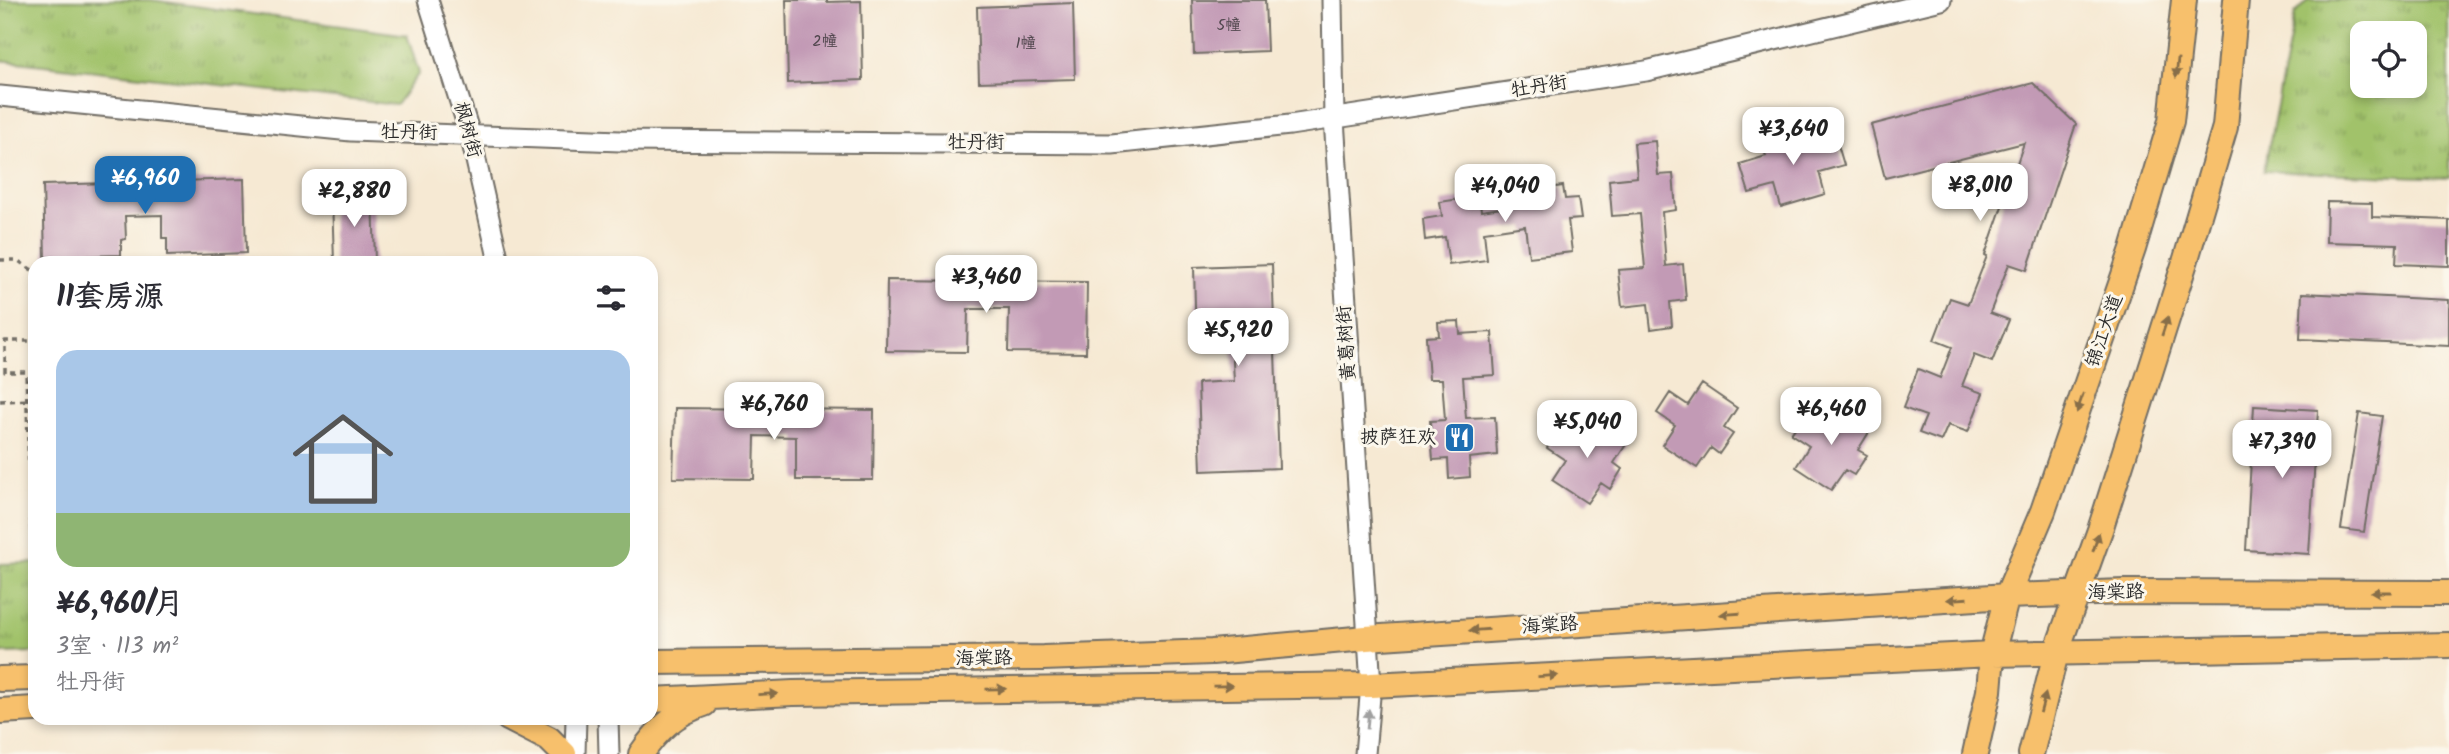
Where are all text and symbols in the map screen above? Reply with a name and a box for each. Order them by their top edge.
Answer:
house number: 5幢 [1217,13,1241,38]
map controls [2350,21,2427,98]
button: locate [2350,21,2427,98]
house number: 2幢 [812,29,838,54]
house number: 1幢 [1015,31,1037,56]
one-way arrow [2171,57,2182,79]
street label: 牡丹街 [1508,68,1570,106]
street label: 枫树街 [445,99,489,161]
pin: ¥3,640 [1736,108,1850,167]
text: ¥3,640 [1758,112,1828,148]
street label: 牡丹街 [380,118,438,148]
street label: 牡丹街 [947,128,1005,158]
pin: ¥6,960 [88,156,202,216]
text: ¥6,960 [111,161,179,197]
pin: ¥4,040 [1448,164,1562,224]
pin: ¥8,010 [1923,164,2037,223]
text: ¥8,010 [1948,168,2012,204]
text: ¥4,040 [1471,169,1539,205]
pin: ¥2,880 [297,170,411,229]
text: ¥2,880 [318,174,390,210]
pin: ¥3,460 [929,256,1043,315]
text: ¥3,460 [951,260,1021,296]
text: 11套房源 [56,274,164,322]
icon: filters [592,279,630,317]
street label: 锦江大道 [2078,290,2132,372]
street label: 黄葛树街 [1329,304,1365,382]
pin: ¥5,920 [1181,308,1295,368]
text: ¥5,920 [1204,313,1272,349]
one-way arrow [2160,315,2171,336]
pin: ¥6,760 [717,382,831,442]
text: ¥6,760 [740,387,808,423]
pin: ¥6,460 [1774,388,1888,447]
text: ¥6,460 [1796,392,1866,428]
one-way arrow [2074,393,2085,414]
icon: home [280,396,406,522]
pin: ¥5,040 [1530,400,1644,460]
text: ¥5,040 [1553,405,1621,441]
pin: ¥7,390 [2225,420,2339,480]
restaurant icon: 披萨狂欢 [1442,421,1476,455]
place label: 披萨狂欢 [1360,423,1436,453]
text: ¥7,390 [2248,425,2316,461]
one-way arrow [2091,532,2102,553]
street label: 海棠路 [2087,578,2145,608]
text: ¥6,960/月 [56,581,184,629]
one-way arrow [2370,586,2392,598]
one-way arrow [1946,594,1968,605]
street label: 海棠路 [1521,609,1579,643]
one-way arrow [1719,609,1741,620]
one-way arrow [1468,625,1490,636]
text: 3室 · 113 m² [56,629,178,665]
street label: 海棠路 [955,644,1013,674]
text: 牡丹街 [56,665,125,701]
one-way arrow [1537,670,1559,681]
one-way arrow [1212,681,1234,692]
one-way arrow [985,683,1007,695]
one-way arrow [757,688,779,699]
one-way arrow [2038,692,2049,714]
one-way arrow [1363,708,1374,730]

